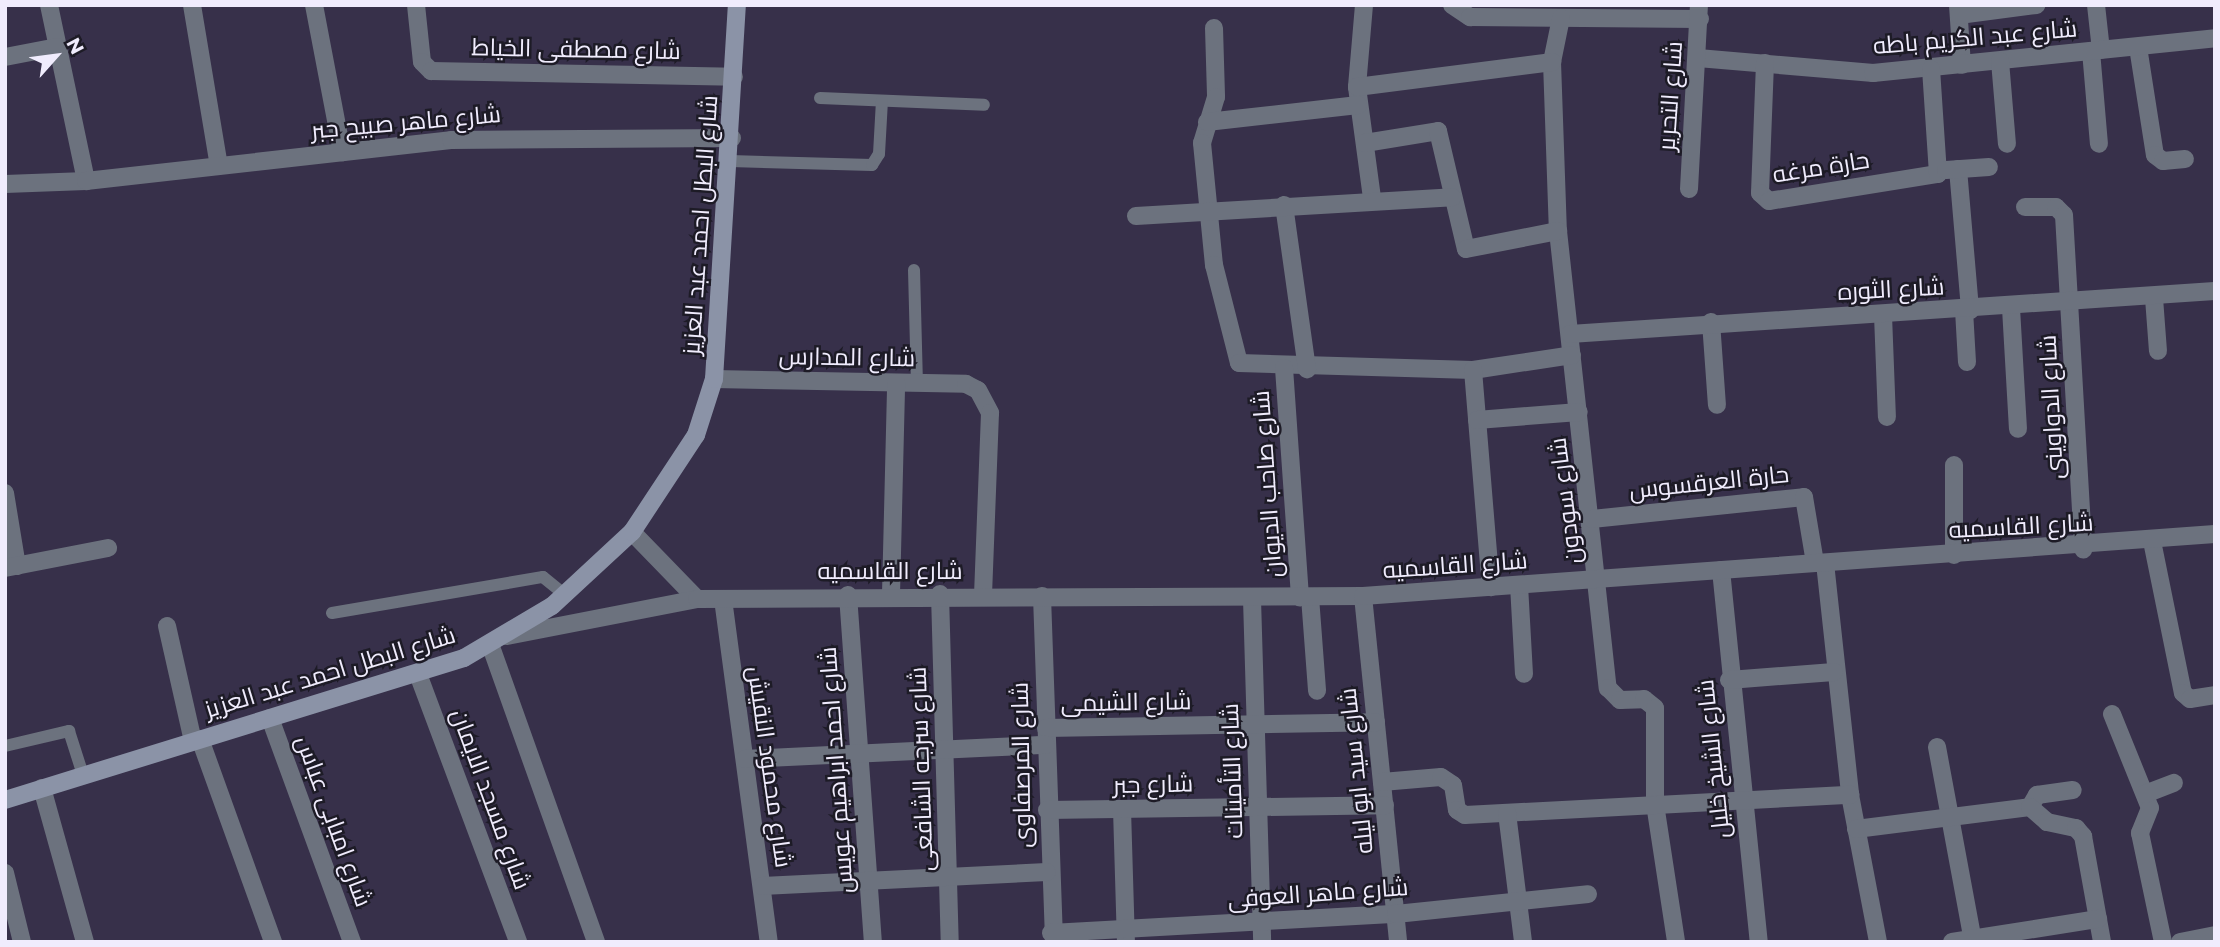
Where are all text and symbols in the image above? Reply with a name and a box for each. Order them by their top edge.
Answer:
street label: شارع عبد الكريم باطه [1872,14,2078,60]
north arrow [21,21,91,91]
street label: شارع مصطفى الخياط [471,33,681,65]
text: N [61,34,89,58]
street label: شارع التحرير [1652,40,1688,152]
street label: شارع البطل احمد عبد العزيز [677,94,723,356]
street label: شارع ماهر صبيح جبر [310,99,502,145]
street label: حارة مرغه [1770,145,1872,189]
street label: شارع الثوره [1837,272,1945,306]
street label: شارع الدواوينى [2033,334,2069,480]
street label: شارع المدارس [778,341,916,373]
street label: شارع صاحب الديوان [1246,390,1288,578]
street label: شارع سودون [1543,436,1587,566]
street label: حارة العرقسوس [1628,459,1790,505]
street label: شارع القاسميه [1948,508,2094,544]
street label: شارع القاسميه [1382,546,1528,584]
street label: شارع القاسميه [817,557,963,585]
street label: شارع البطل احمد عبد العزيز [201,620,459,724]
street label: شارع احمد ابراهيم عويس [813,646,859,894]
street label: شارع محمود النقيش [742,664,798,870]
street label: شارع سرجه الشافعى [903,666,939,872]
street label: شارع الشيخ خليل [1690,678,1736,840]
street label: شارع المرصفاوى [1005,682,1037,848]
street label: شارع الشيمى [1060,686,1192,718]
street label: شارع سيد ابو ليله [1333,687,1379,855]
street label: شارع التأمينات [1215,703,1249,839]
street label: شارع مسجد الايمان [445,705,537,893]
street label: شارع امبابى عباس [290,731,378,911]
street label: شارع جبر [1113,769,1193,799]
street label: شارع ماهر العوفى [1227,872,1409,914]

